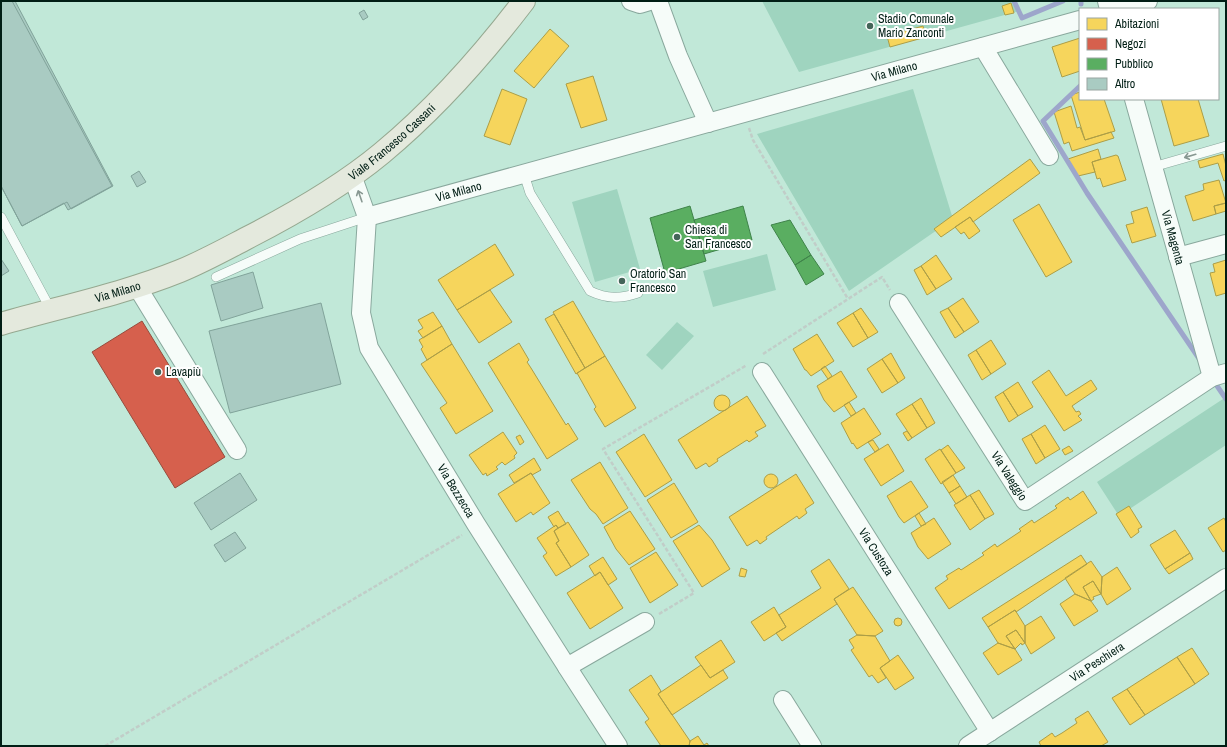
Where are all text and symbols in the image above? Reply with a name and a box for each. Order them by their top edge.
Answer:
legend [1079,8,1219,100]
place label: Stadio Comunale Mario Zanconti [878,11,954,41]
text: Abitazioni [1114,16,1159,32]
marker: Stadio Comunale Mario Zanconti [865,21,875,31]
text: Negozi [1115,36,1146,52]
text: Pubblico [1115,56,1153,72]
street label: Via Milano [869,57,919,85]
text: Altro [1114,76,1135,92]
street label: Viale Francesco Cassani [345,100,439,184]
one-way arrow [1183,153,1196,160]
street label: Via Milano [434,178,483,206]
one-way arrow [355,190,363,202]
street label: Via Magenta [1158,209,1188,267]
place label: Chiesa di San Francesco [685,222,751,252]
marker: Chiesa di San Francesco [672,232,682,242]
place label: Oratorio San Francesco [630,266,686,296]
marker: Oratorio San Francesco [617,276,627,286]
street label: Via Milano [93,278,143,306]
place label: Lavapiù [166,364,201,380]
marker: Lavapiù [153,367,163,377]
street label: Via Valeggio [987,448,1031,504]
street label: Via Bezzecca [433,461,479,521]
street label: Via Custoza [855,525,897,579]
street label: Via Peschiera [1067,638,1128,686]

